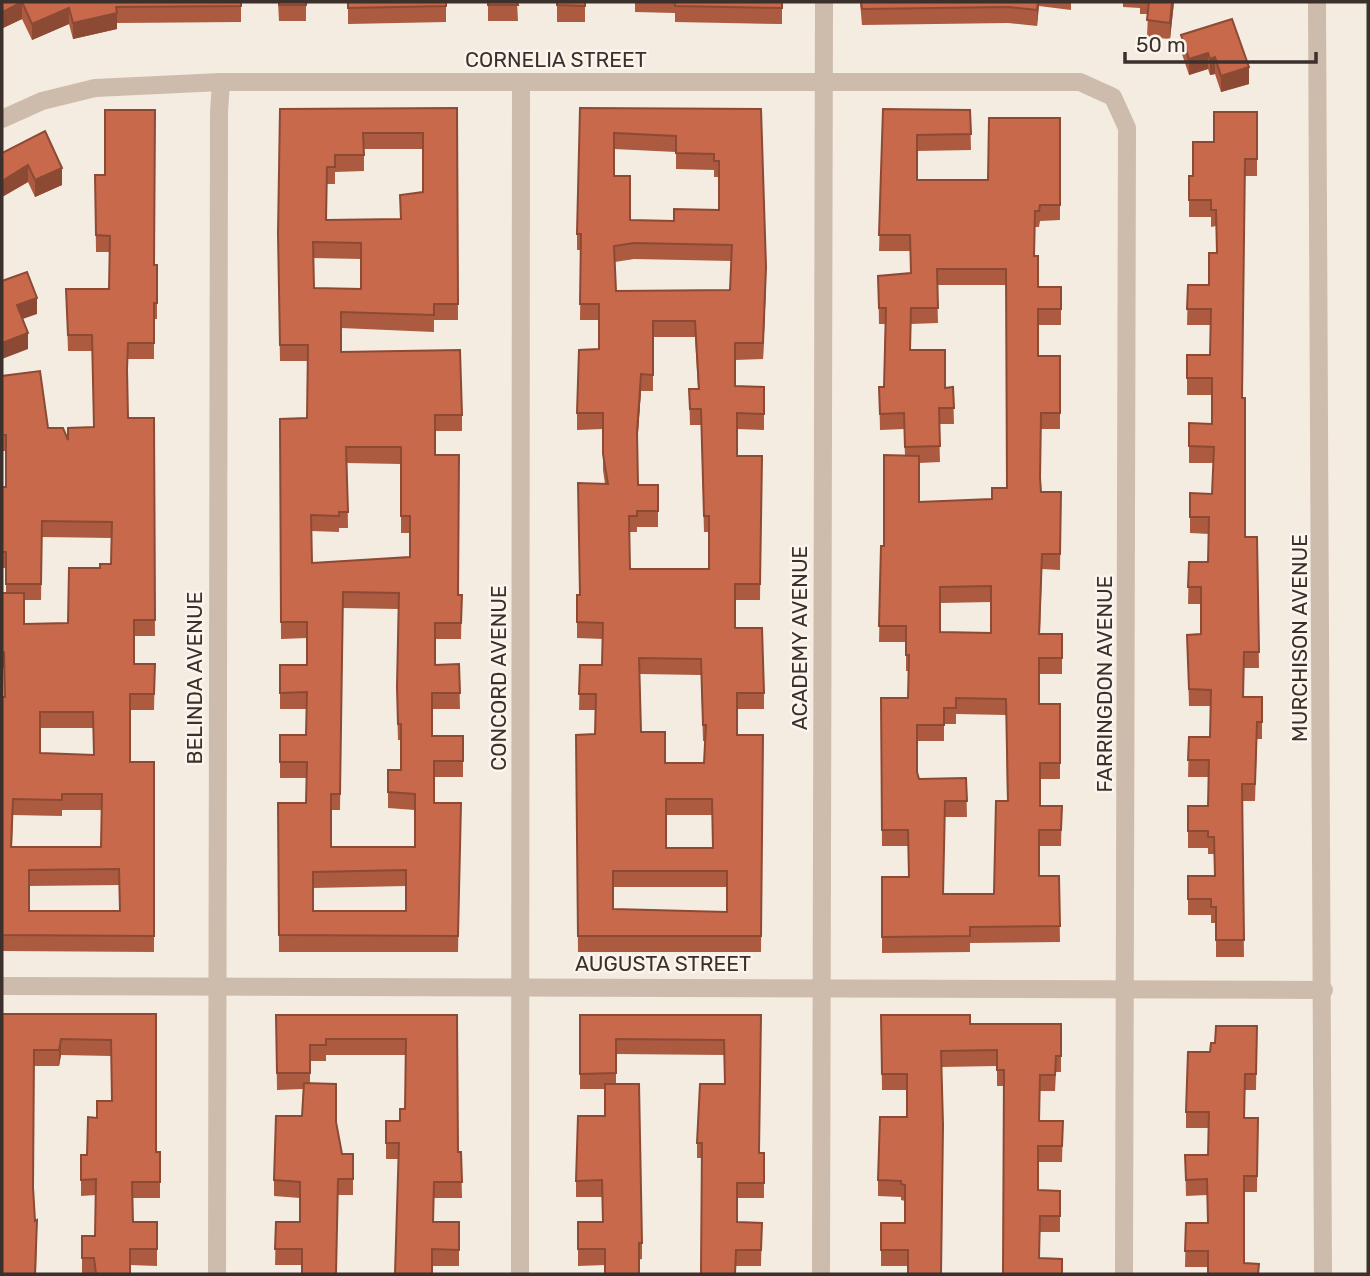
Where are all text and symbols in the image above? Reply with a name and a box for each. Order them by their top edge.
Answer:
scale bar [1125,21,1316,65]
text: 50 m [1136,32,1186,57]
street label: CORNELIA STREET [465,47,647,72]
street label: MURCHISON AVENUE [1287,534,1312,742]
street label: ACADEMY AVENUE [787,546,812,730]
street label: FARRINGDON AVENUE [1092,575,1117,793]
street label: CONCORD AVENUE [486,585,511,771]
street label: BELINDA AVENUE [182,592,207,764]
street label: AUGUSTA STREET [575,951,751,976]

